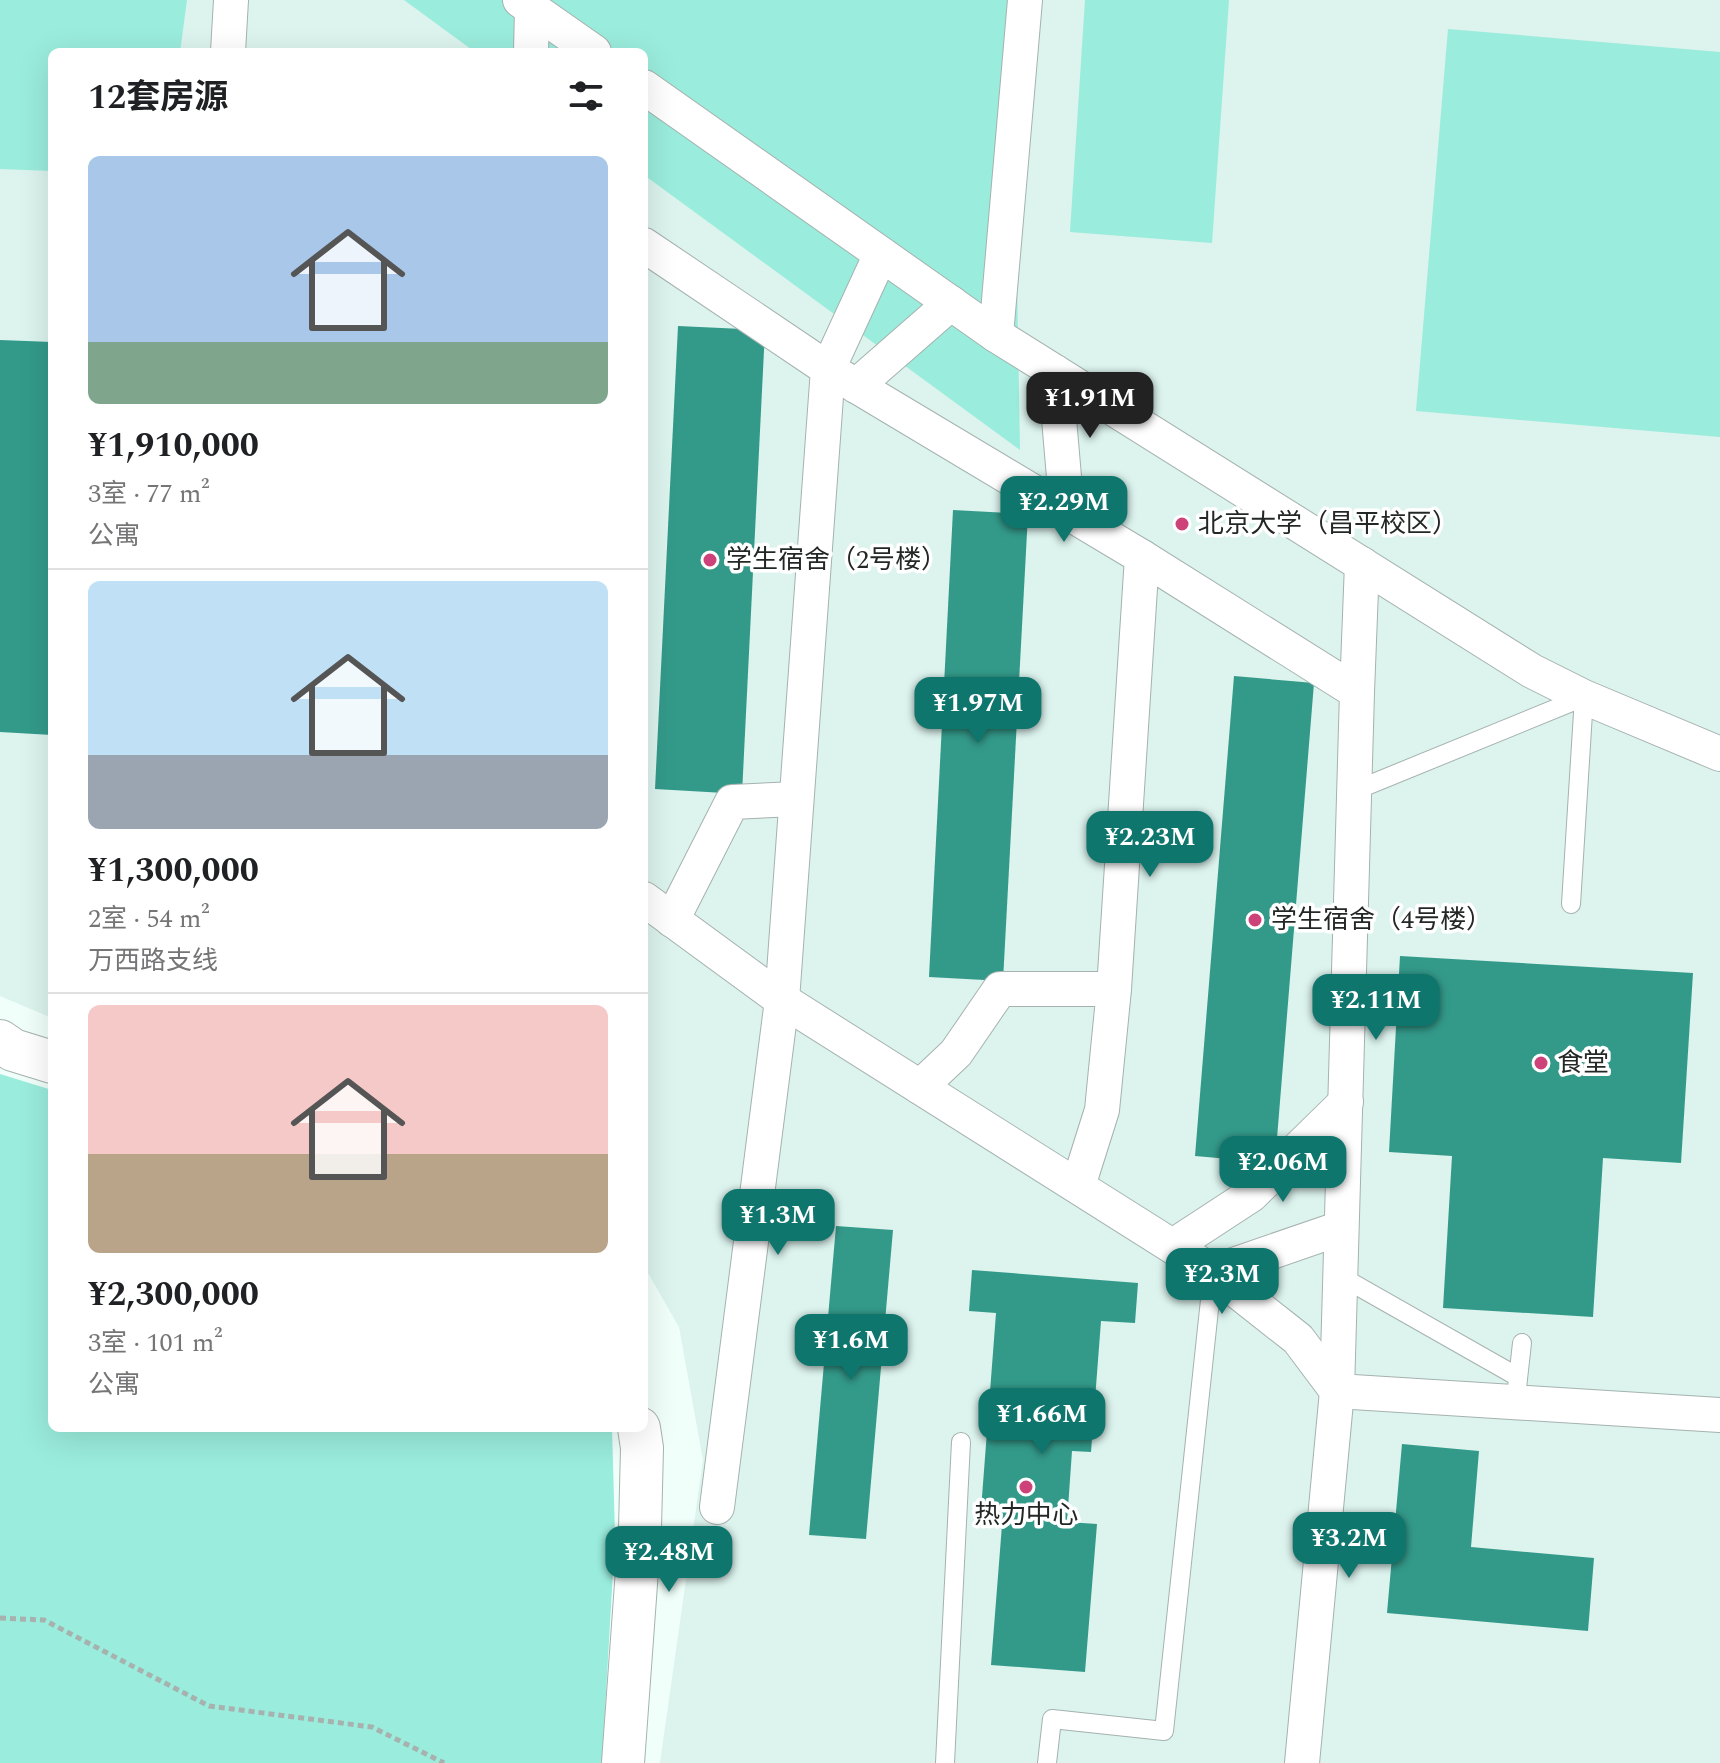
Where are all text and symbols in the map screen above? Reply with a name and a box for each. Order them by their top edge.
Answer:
text: 12套房源 [88,72,228,124]
icon: filters [564,74,608,118]
icon: home [276,208,420,352]
pin: ¥1.91M [1025,372,1155,440]
text: ¥1.91M [1044,378,1136,418]
text: ¥1,910,000 [88,420,259,472]
text: 3室 · 77 m² [88,474,210,514]
pin: ¥2.29M [999,476,1129,544]
text: ¥2.29M [1018,482,1110,522]
place label: 北京大学（昌平校区） [1198,504,1458,544]
marker: 北京大学（昌平校区） [1173,515,1191,533]
text: 公寓 [88,516,140,556]
place label: 学生宿舍（2号楼） [726,540,947,580]
marker: 学生宿舍（2号楼） [701,551,719,569]
icon: home [276,633,420,777]
pin: ¥1.97M [913,677,1043,745]
text: ¥1.97M [932,683,1024,723]
pin: ¥2.23M [1085,811,1215,879]
text: ¥2.23M [1104,817,1196,857]
text: ¥1,300,000 [88,845,259,897]
text: 2室 · 54 m² [88,899,210,939]
place label: 学生宿舍（4号楼） [1271,900,1492,940]
marker: 学生宿舍（4号楼） [1246,911,1264,929]
text: 万西路支线 [88,941,218,981]
pin: ¥2.11M [1311,974,1441,1042]
text: ¥2.11M [1330,980,1422,1020]
place label: 食堂 [1557,1043,1609,1083]
marker: 食堂 [1532,1054,1550,1072]
icon: home [276,1057,420,1201]
pin: ¥2.06M [1218,1136,1348,1204]
text: ¥2.06M [1237,1142,1329,1182]
pin: ¥1.3M [722,1189,834,1257]
text: ¥1.3M [740,1195,816,1235]
pin: ¥2.3M [1166,1248,1278,1316]
text: ¥2.3M [1184,1254,1260,1294]
text: ¥2,300,000 [88,1269,259,1321]
pin: ¥1.6M [795,1314,907,1382]
text: ¥1.6M [813,1320,889,1360]
text: 3室 · 101 m² [88,1323,223,1363]
text: 公寓 [88,1365,140,1405]
pin: ¥1.66M [977,1388,1107,1456]
text: ¥1.66M [996,1394,1088,1434]
marker: 热力中心 [1017,1478,1035,1496]
place label: 热力中心 [974,1495,1078,1535]
pin: ¥3.2M [1293,1512,1405,1580]
text: ¥3.2M [1311,1518,1387,1558]
pin: ¥2.48M [604,1526,734,1594]
text: ¥2.48M [623,1532,715,1572]

